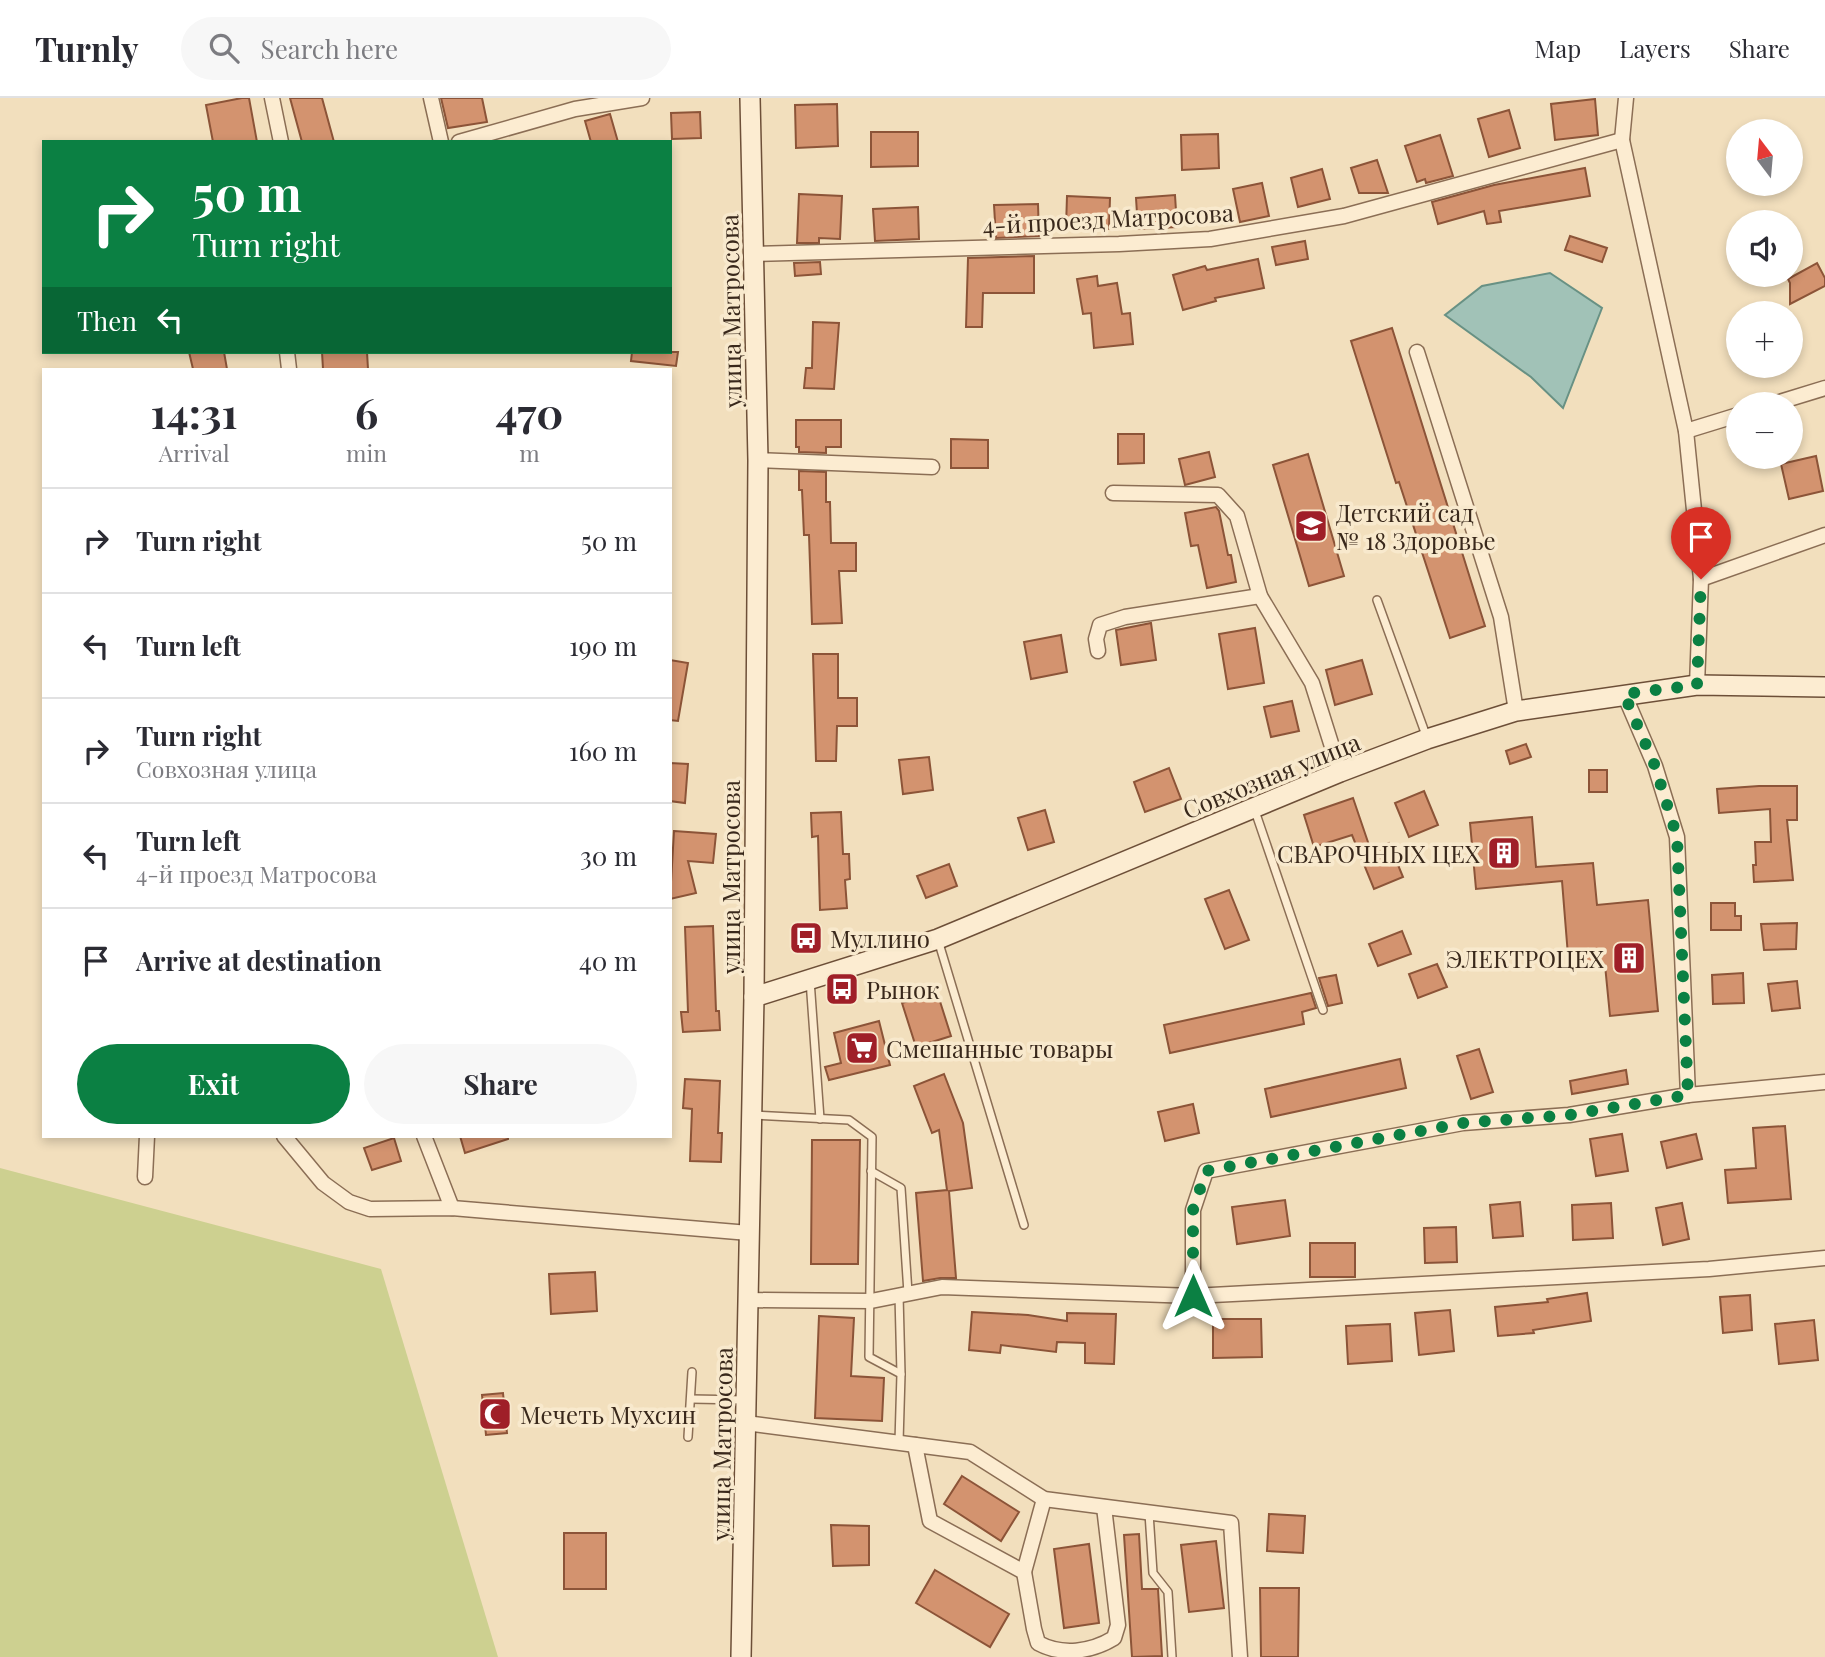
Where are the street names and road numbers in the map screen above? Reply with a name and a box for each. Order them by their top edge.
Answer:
street label: 4-й проезд Матросова [982,195,1234,241]
street label: улица Матросова [712,214,748,409]
street label: Совхозная улица [1177,725,1365,825]
street label: улица Матросова [714,780,746,975]
street label: улица Матросова [703,1347,739,1542]

